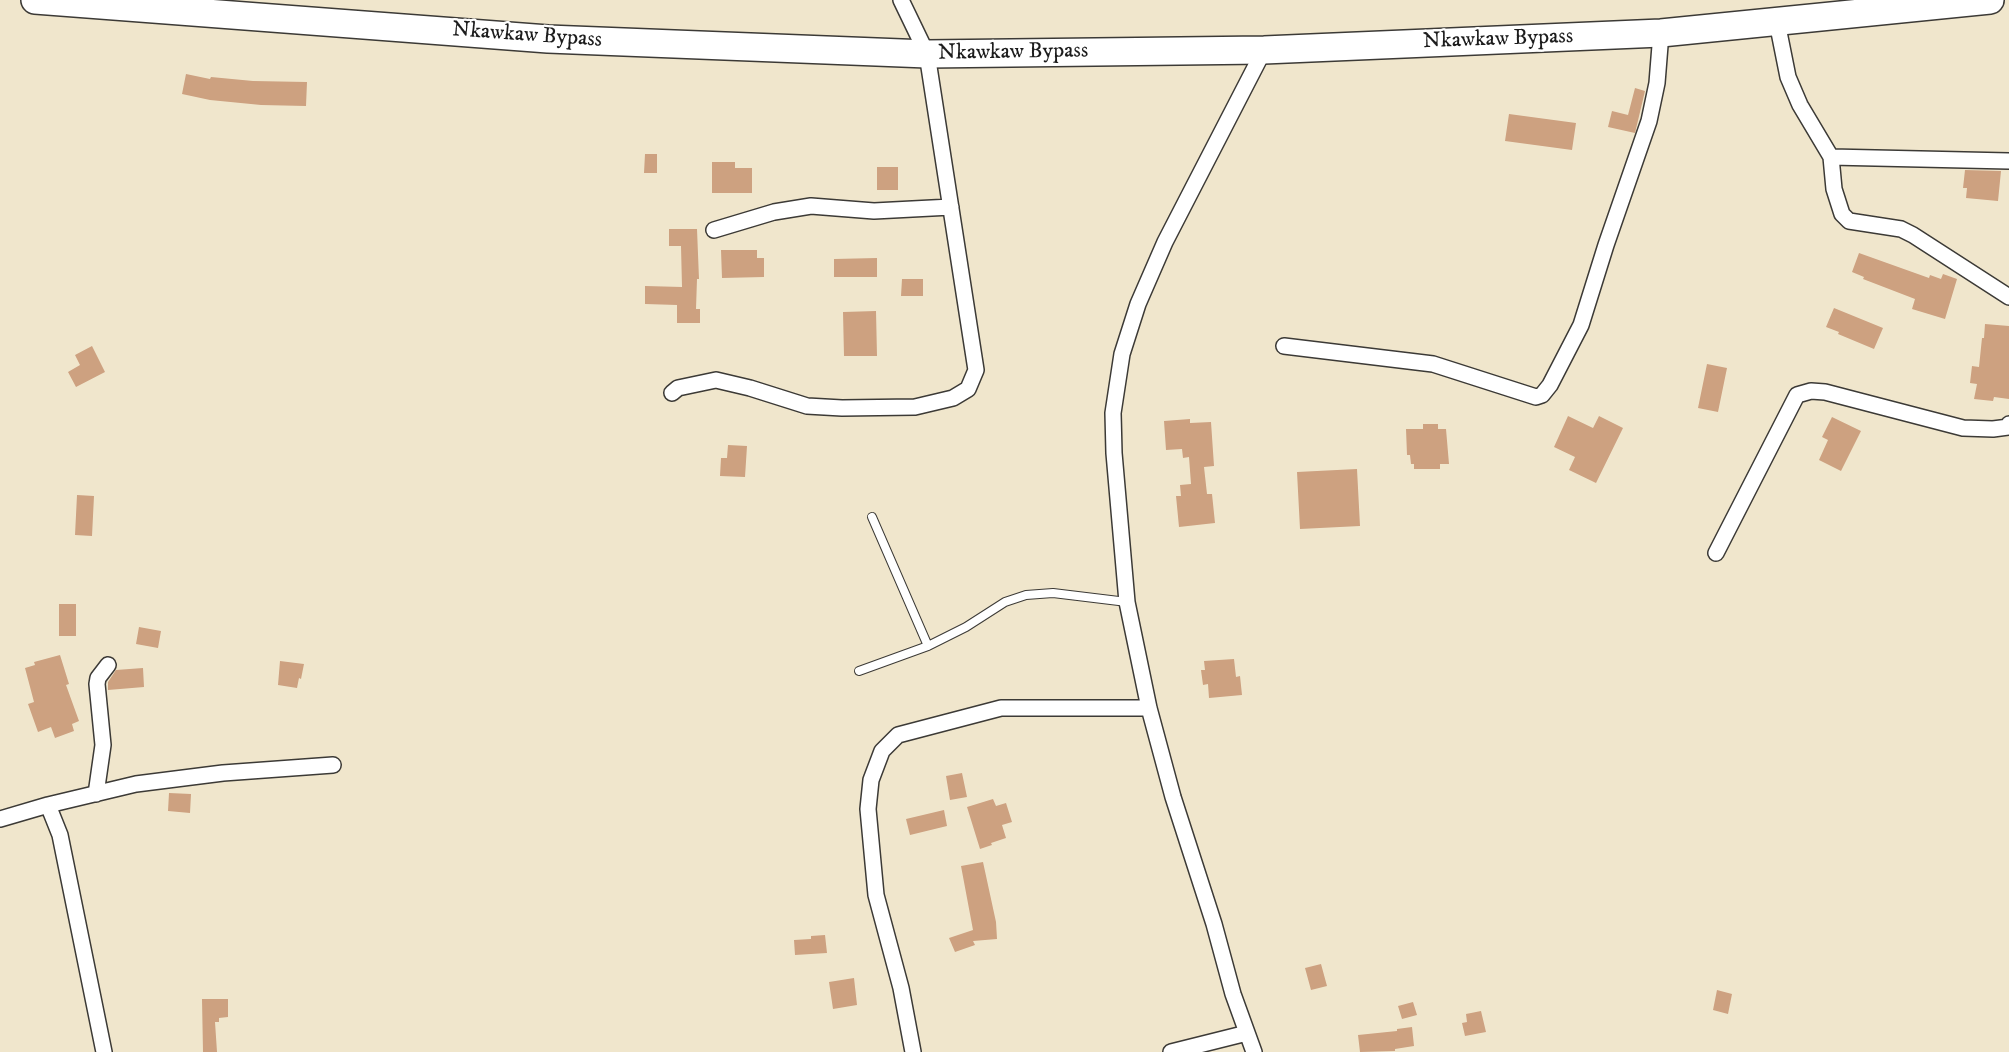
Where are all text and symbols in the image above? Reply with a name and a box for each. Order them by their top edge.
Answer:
street label: Nkawkaw Bypass [451,18,603,54]
street label: Nkawkaw Bypass [1422,24,1574,56]
street label: Nkawkaw Bypass [938,38,1088,68]

